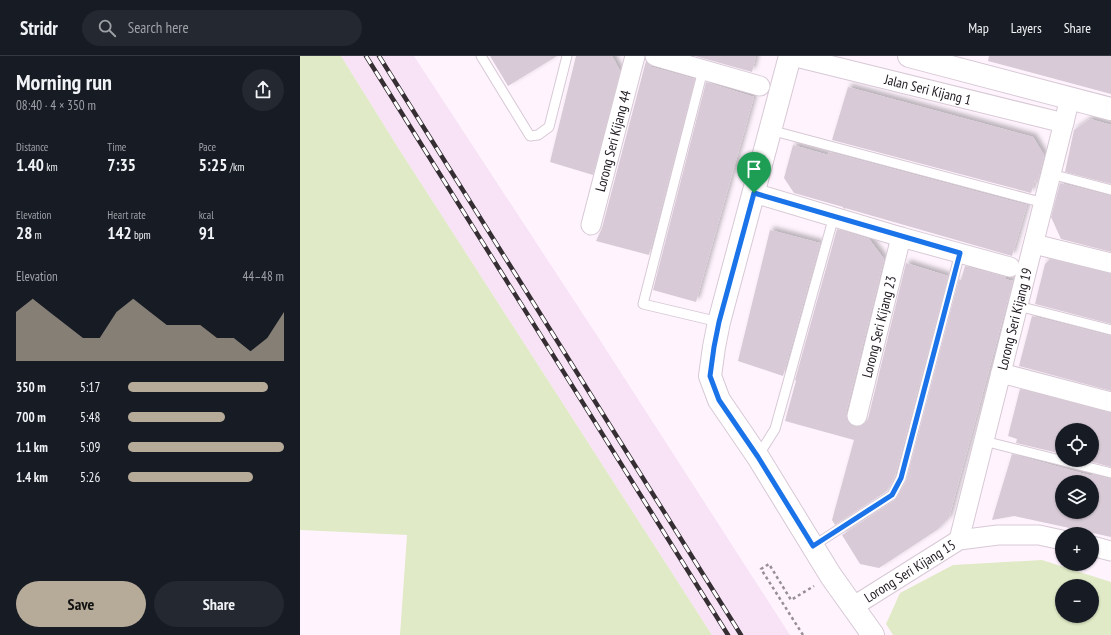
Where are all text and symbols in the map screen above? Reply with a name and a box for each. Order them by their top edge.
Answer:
search box [82,10,362,46]
text: Stridr [20,16,58,40]
icon: search [96,17,118,39]
text: Search here [128,18,189,37]
text: Map [968,19,989,37]
text: Layers [1011,19,1042,37]
text: Share [1064,19,1091,37]
text: Morning run [16,68,112,96]
button: share [242,69,284,111]
street label: Jalan Seri Kijang 1 [882,70,973,109]
street label: Lorong Seri Kijang 44 [591,87,635,194]
text: 08:40 · 4 × 350 m [16,97,96,114]
text: Distance [16,140,48,154]
text: Time [107,140,126,154]
text: Pace [199,140,216,154]
pin [737,152,771,193]
text: 1.40 [16,154,44,176]
text: 7:35 [107,154,136,176]
text: 5:25 [199,154,227,176]
icon: arrive [743,158,765,180]
text: km [44,160,58,174]
text: /km [227,160,244,174]
text: Elevation [16,208,51,222]
text: Heart rate [107,208,146,222]
text: kcal [199,208,214,222]
text: 28 [16,222,32,244]
text: 142 [107,222,132,244]
text: 91 [199,222,215,244]
text: m [32,228,42,242]
text: bpm [132,228,151,242]
street label: Lorong Seri Kijang 19 [993,266,1036,372]
text: Elevation [16,268,58,285]
text: 44–48 m [242,268,284,285]
street label: Lorong Seri Kijang 23 [858,274,900,380]
text: 350 m [16,379,46,396]
text: 5:17 [80,379,100,396]
text: 700 m [16,409,46,426]
text: 5:48 [80,409,100,426]
map controls [1055,423,1099,623]
button: locate [1055,423,1099,467]
text: 1.1 km [16,439,48,456]
text: 5:09 [80,439,100,456]
text: 1.4 km [16,469,48,486]
text: 5:26 [80,469,100,486]
button: layers [1055,475,1099,519]
button: + [1055,527,1099,571]
street label: Lorong Seri Kijang 15 [861,535,959,606]
button: − [1055,579,1099,623]
button: Save [16,581,146,627]
button: Share [154,581,284,627]

